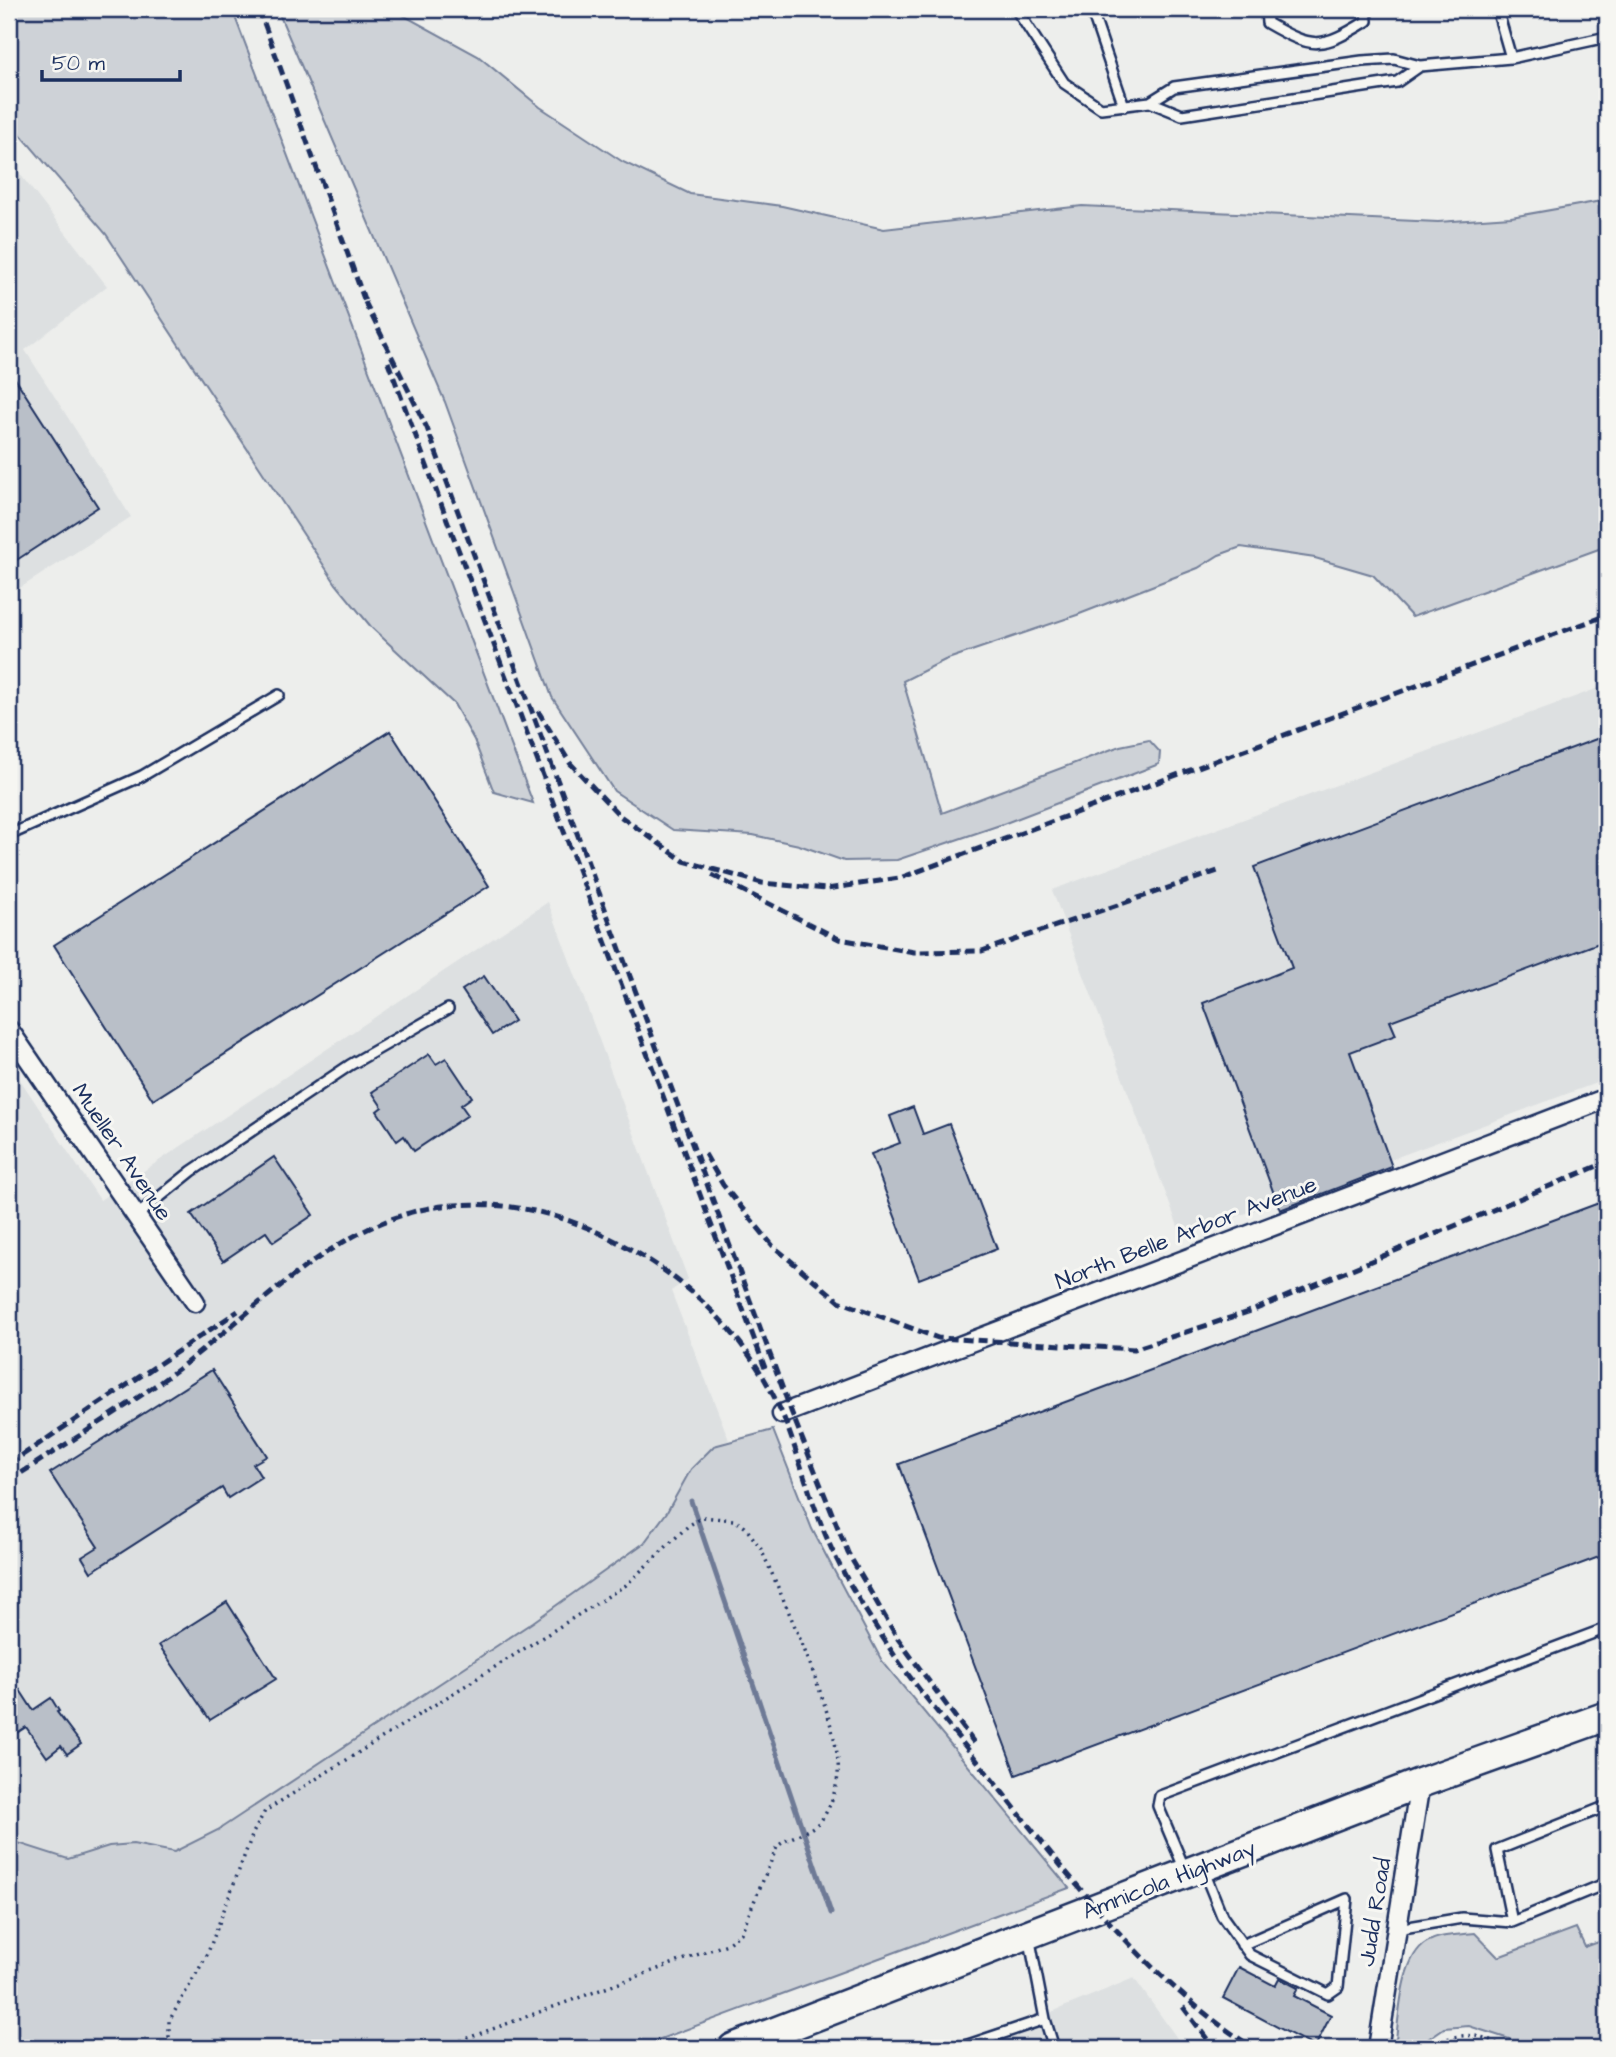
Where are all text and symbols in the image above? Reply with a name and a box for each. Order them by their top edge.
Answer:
scale bar [42,38,180,82]
text: 50 m [52,49,106,78]
street label: Mueller Avenue [64,1077,180,1227]
street label: North Belle Arbor Avenue [1051,1168,1321,1298]
street label: Amnicola Highway [1078,1832,1261,1929]
street label: Judd Road [1351,1855,1399,1969]

